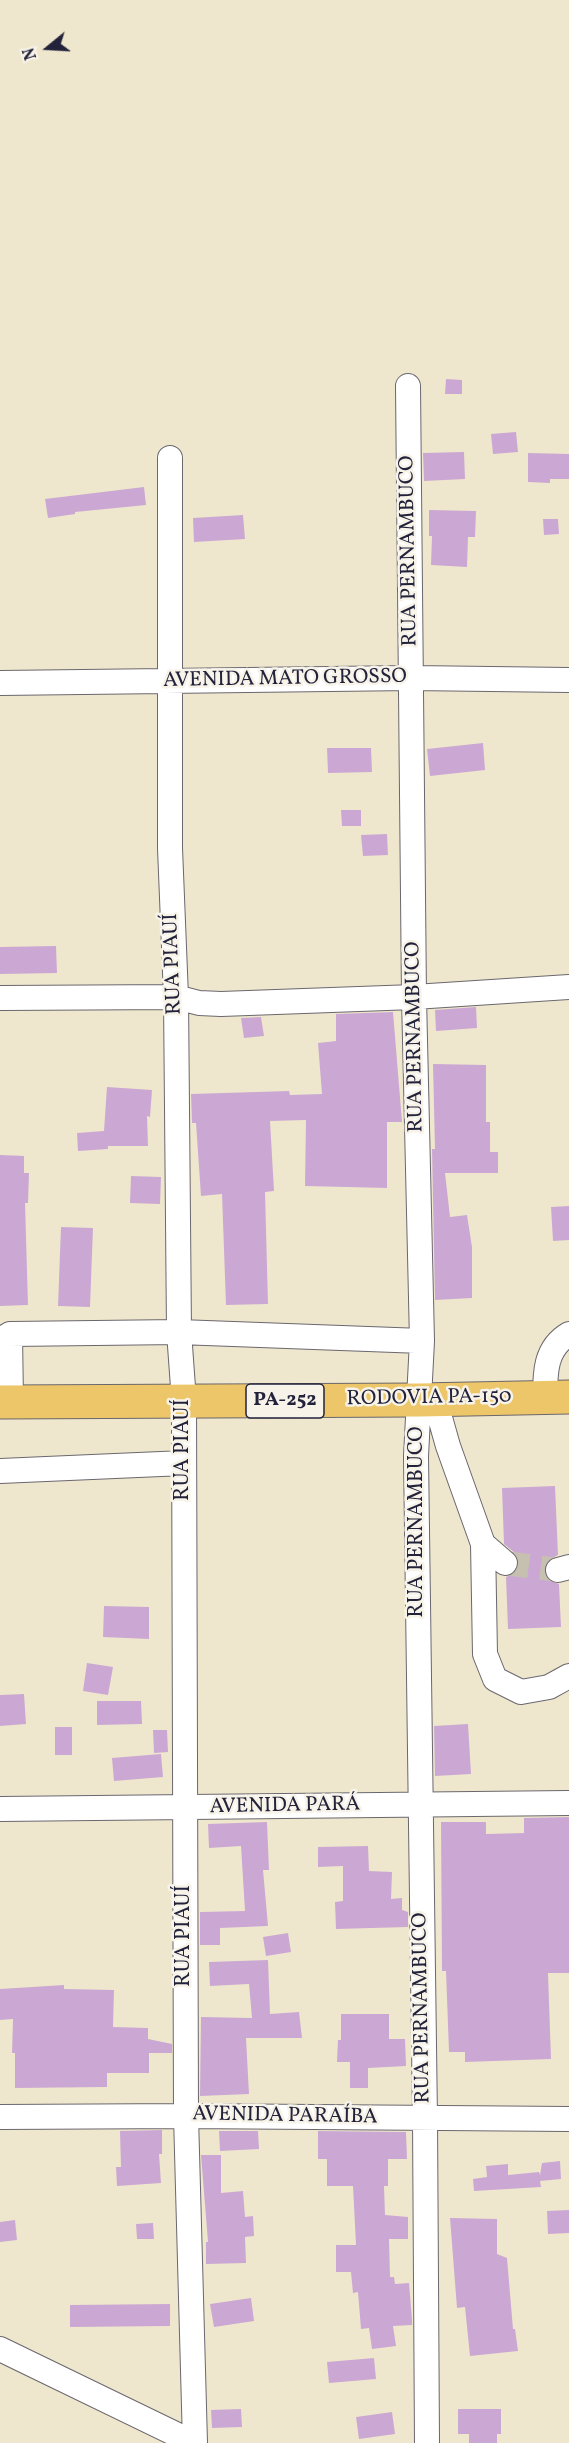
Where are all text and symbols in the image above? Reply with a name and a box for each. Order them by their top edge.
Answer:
north arrow [18,18,78,78]
text: N [19,45,43,62]
street label: RUA PERNAMBUCO [396,455,424,647]
street label: AVENIDA MATO GROSSO [163,665,407,695]
street label: RUA PIAUÍ [160,913,188,1015]
street label: RUA PERNAMBUCO [402,941,430,1133]
road number: PA-252 [246,1384,324,1418]
street label: RODOVIA PA-150 [346,1385,512,1413]
street label: RUA PIAUÍ [171,1399,197,1501]
street label: RUA PERNAMBUCO [405,1426,431,1618]
street label: AVENIDA PARÁ [209,1793,361,1821]
street label: RUA PIAUÍ [172,1885,198,1987]
street label: RUA PERNAMBUCO [409,1912,437,2104]
street label: AVENIDA PARAÍBA [192,2103,378,2131]

